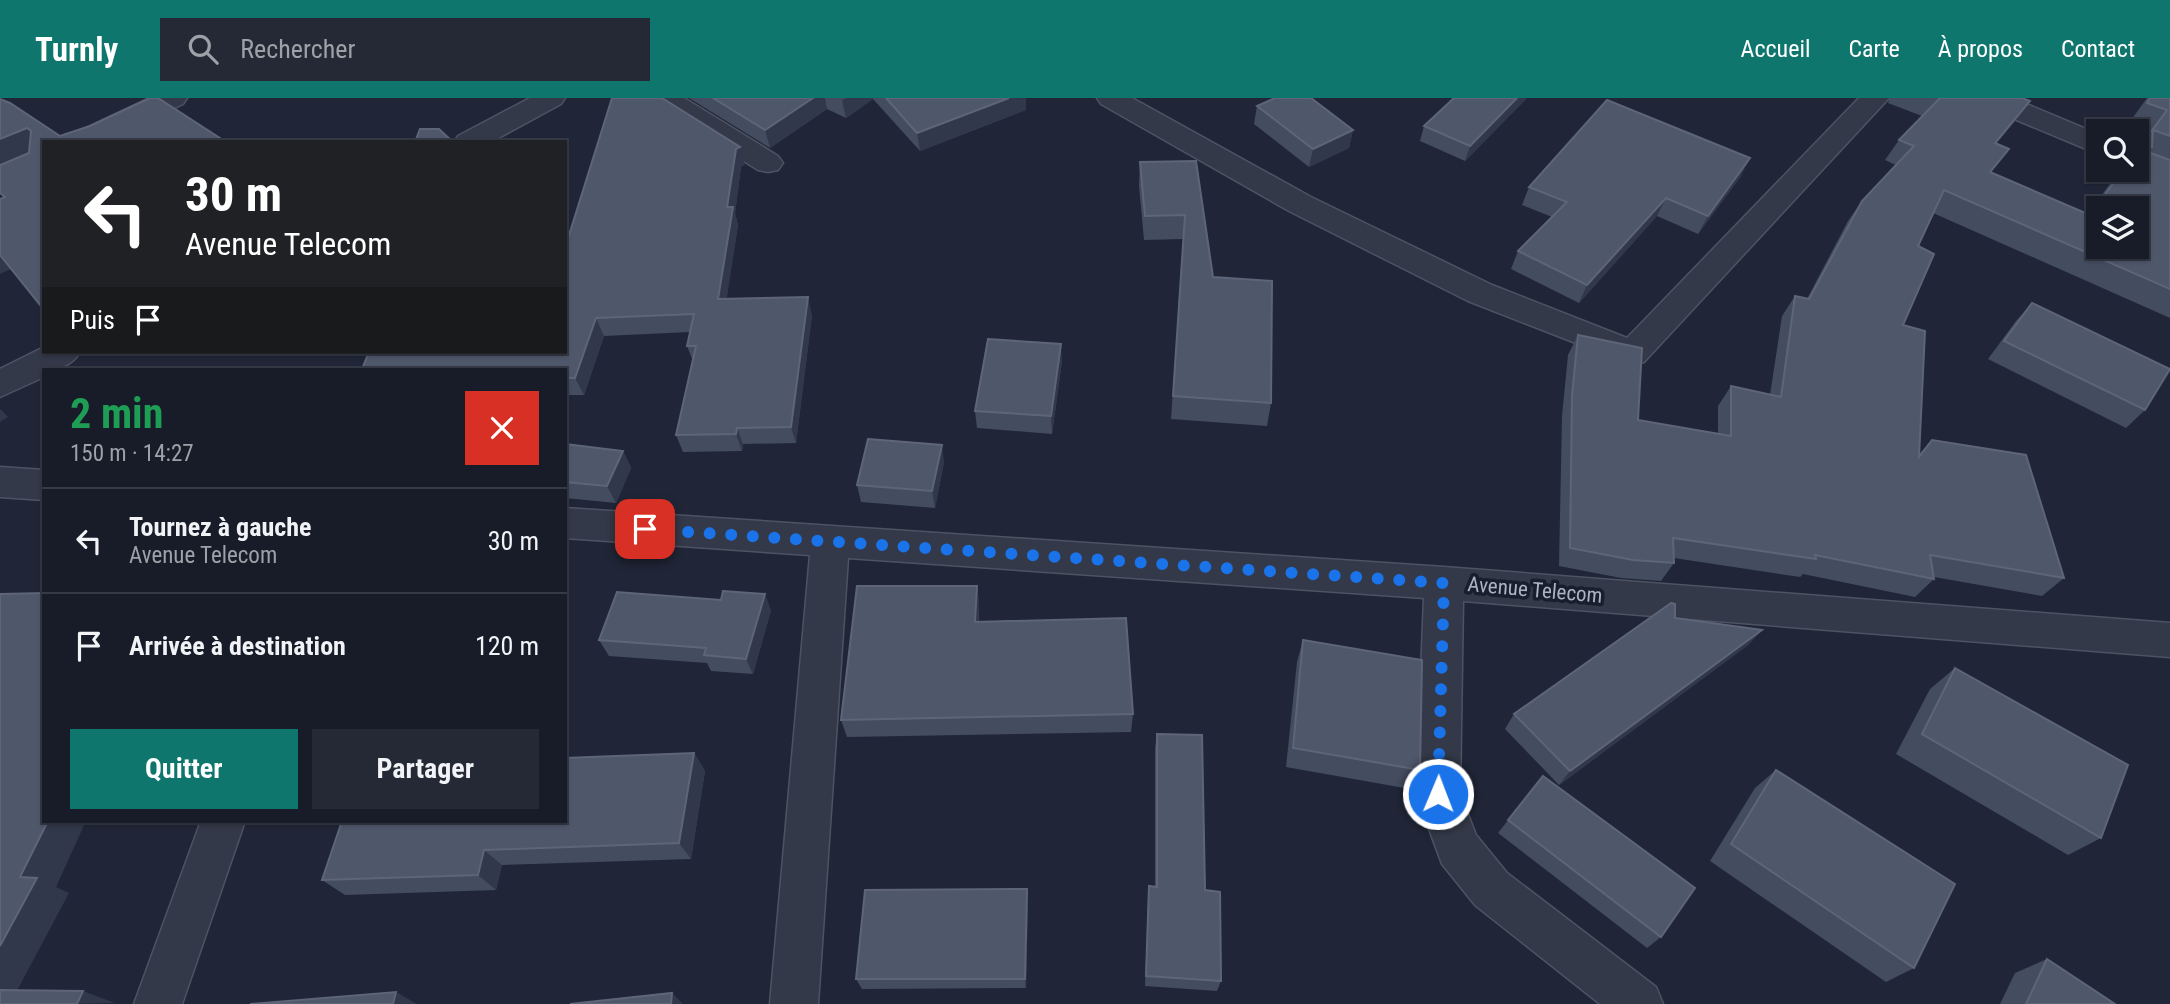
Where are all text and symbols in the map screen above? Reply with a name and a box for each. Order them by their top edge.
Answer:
search box [160,18,650,81]
text: Turnly [35,30,118,69]
icon: search [184,30,222,68]
text: Rechercher [240,34,355,64]
text: Accueil [1741,35,1810,63]
text: Carte [1848,35,1900,63]
text: À propos [1938,35,2023,63]
text: Contact [2061,35,2135,63]
map controls [2086,119,2149,259]
button: search [2086,119,2149,182]
text: 30 m [185,166,282,223]
icon: left [70,168,161,259]
button: layers [2086,196,2149,259]
text: Avenue Telecom [185,225,391,263]
icon: arrive [129,301,167,339]
text: Puis [70,305,115,335]
text: 2 min [70,389,163,438]
button: close [465,391,539,465]
text: 150 m · 14:27 [70,440,194,467]
pin [615,499,675,559]
icon: arrive [626,510,664,548]
text: Tournez à gauche [129,512,311,542]
icon: left [70,522,108,560]
text: 30 m [488,526,539,556]
text: Avenue Telecom [129,542,277,569]
street label: Avenue Telecom [1467,572,1603,608]
icon: arrive [70,627,108,665]
text: Arrivée à destination [129,631,346,661]
text: 120 m [475,631,539,661]
button: Quitter [70,729,298,809]
button: Partager [312,729,539,809]
position arrow [1401,757,1475,831]

